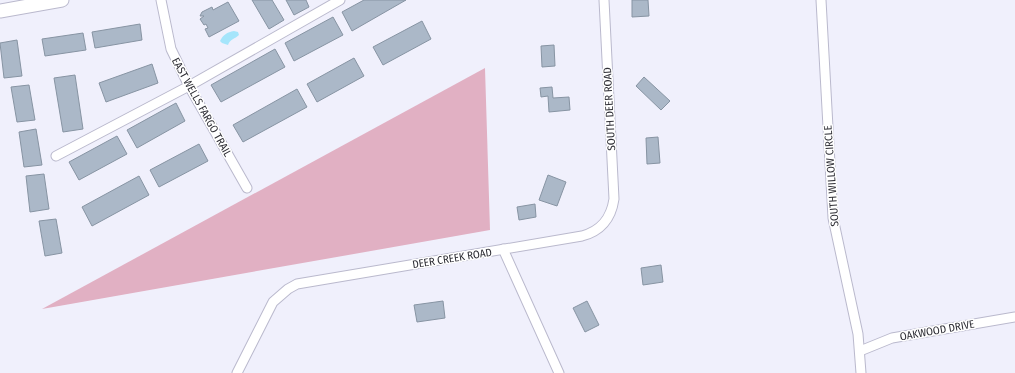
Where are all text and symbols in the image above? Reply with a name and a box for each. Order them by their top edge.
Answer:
street label: EAST WELLS FARGO TRAIL [169,55,234,159]
street label: SOUTH DEER ROAD [601,67,618,151]
street label: SOUTH WILLOW CIRCLE [821,125,842,227]
street label: DEER CREEK ROAD [411,246,493,271]
street label: OAKWOOD DRIVE [899,318,975,343]

